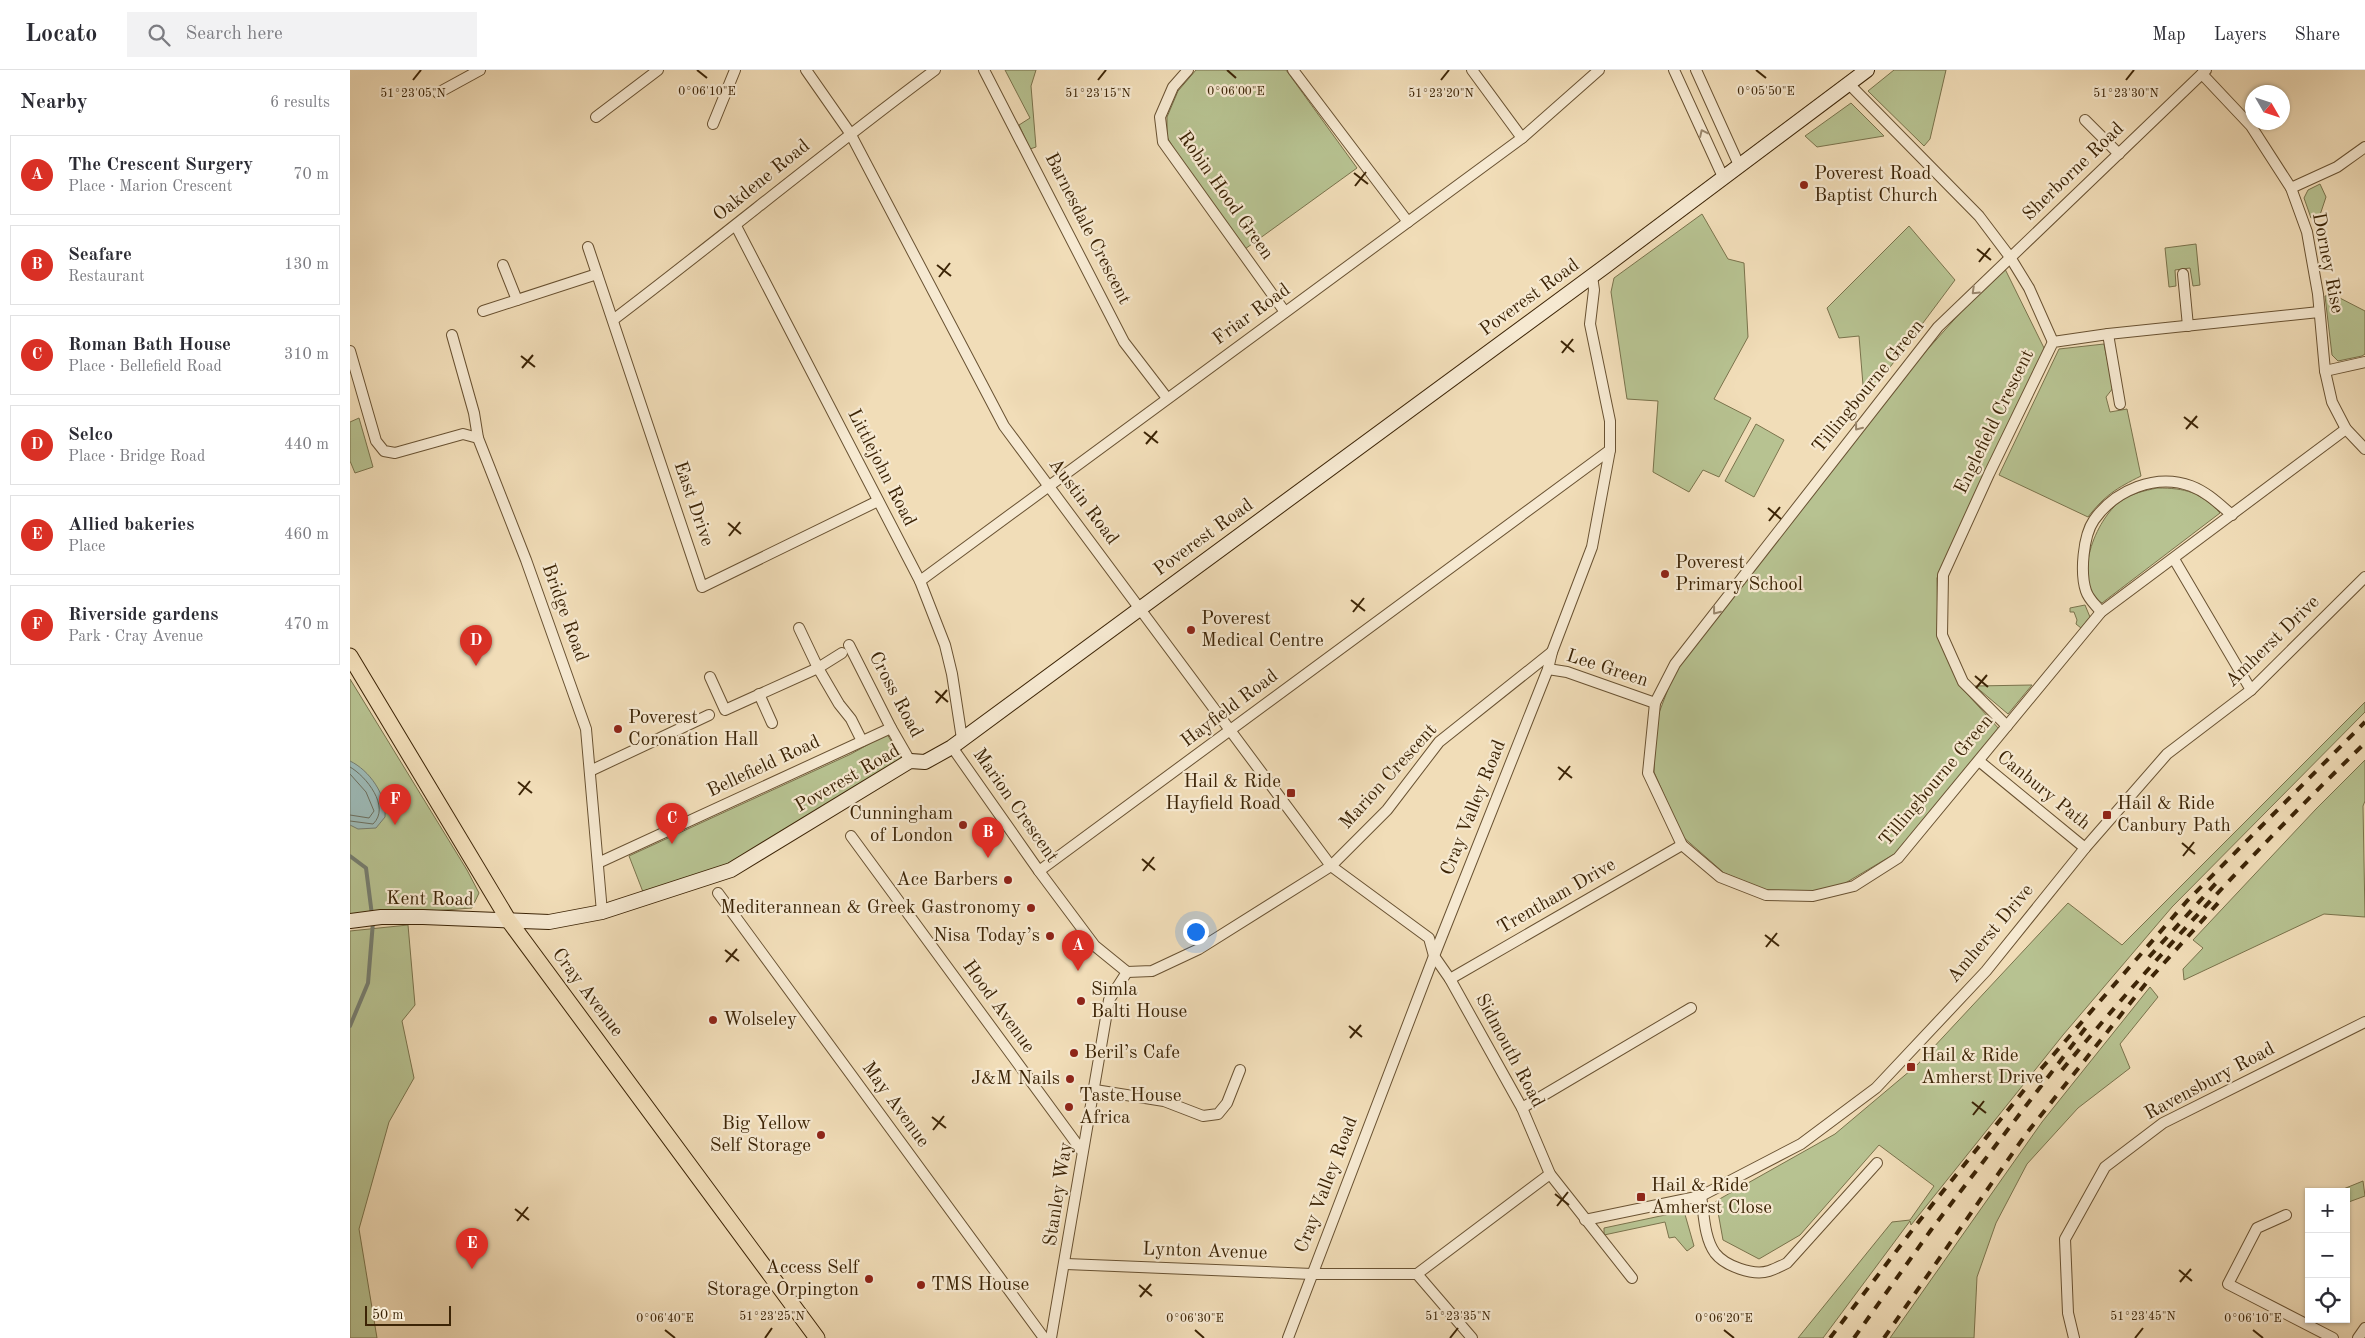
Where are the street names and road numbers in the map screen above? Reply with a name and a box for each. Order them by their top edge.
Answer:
street label: Sherborne Road [2020,119,2128,225]
street label: Robin Hood Green [1174,128,1276,264]
street label: Oakdene Road [710,136,814,225]
street label: Barnesdale Crescent [1041,150,1133,308]
street label: Dorney Rise [2308,211,2346,315]
street label: Poverest Road [1477,256,1583,340]
street label: Friar Road [1210,281,1294,349]
street label: Tillingbourne Green [1810,317,1928,457]
street label: Englefield Crescent [1952,347,2038,497]
street label: Littlejohn Road [843,406,919,530]
street label: Austin Road [1045,455,1122,549]
street label: East Drive [670,459,716,549]
street label: Poverest Road [1151,496,1257,580]
street label: Bridge Road [538,562,590,665]
street label: Amherst Drive [2222,593,2324,691]
street label: Lee Green [1564,647,1650,691]
street label: Cross Road [865,649,926,741]
street label: Hayfield Road [1178,667,1282,751]
street label: Tillingbourne Green [1877,712,1997,850]
street label: Marion Crescent [1337,721,1441,833]
street label: Bellefield Road [705,733,824,801]
street label: Cray Valley Road [1438,737,1510,878]
street label: Poverest Road [792,741,904,817]
street label: Marion Crescent [969,745,1061,867]
street label: Canbury Path [1993,748,2093,834]
street label: Trentham Drive [1495,856,1619,938]
street label: Amherst Drive [1944,881,2038,987]
street label: Kent Road [386,890,474,910]
street label: Cray Avenue [548,945,626,1041]
street label: Hood Avenue [958,957,1038,1057]
street label: Sidmouth Road [1471,991,1547,1111]
street label: Ravensbury Road [2142,1040,2278,1124]
street label: May Avenue [858,1059,932,1151]
street label: Cray Valley Road [1292,1114,1362,1256]
street label: Stanley Way [1041,1141,1077,1247]
street label: Lynton Avenue [1142,1240,1268,1264]

